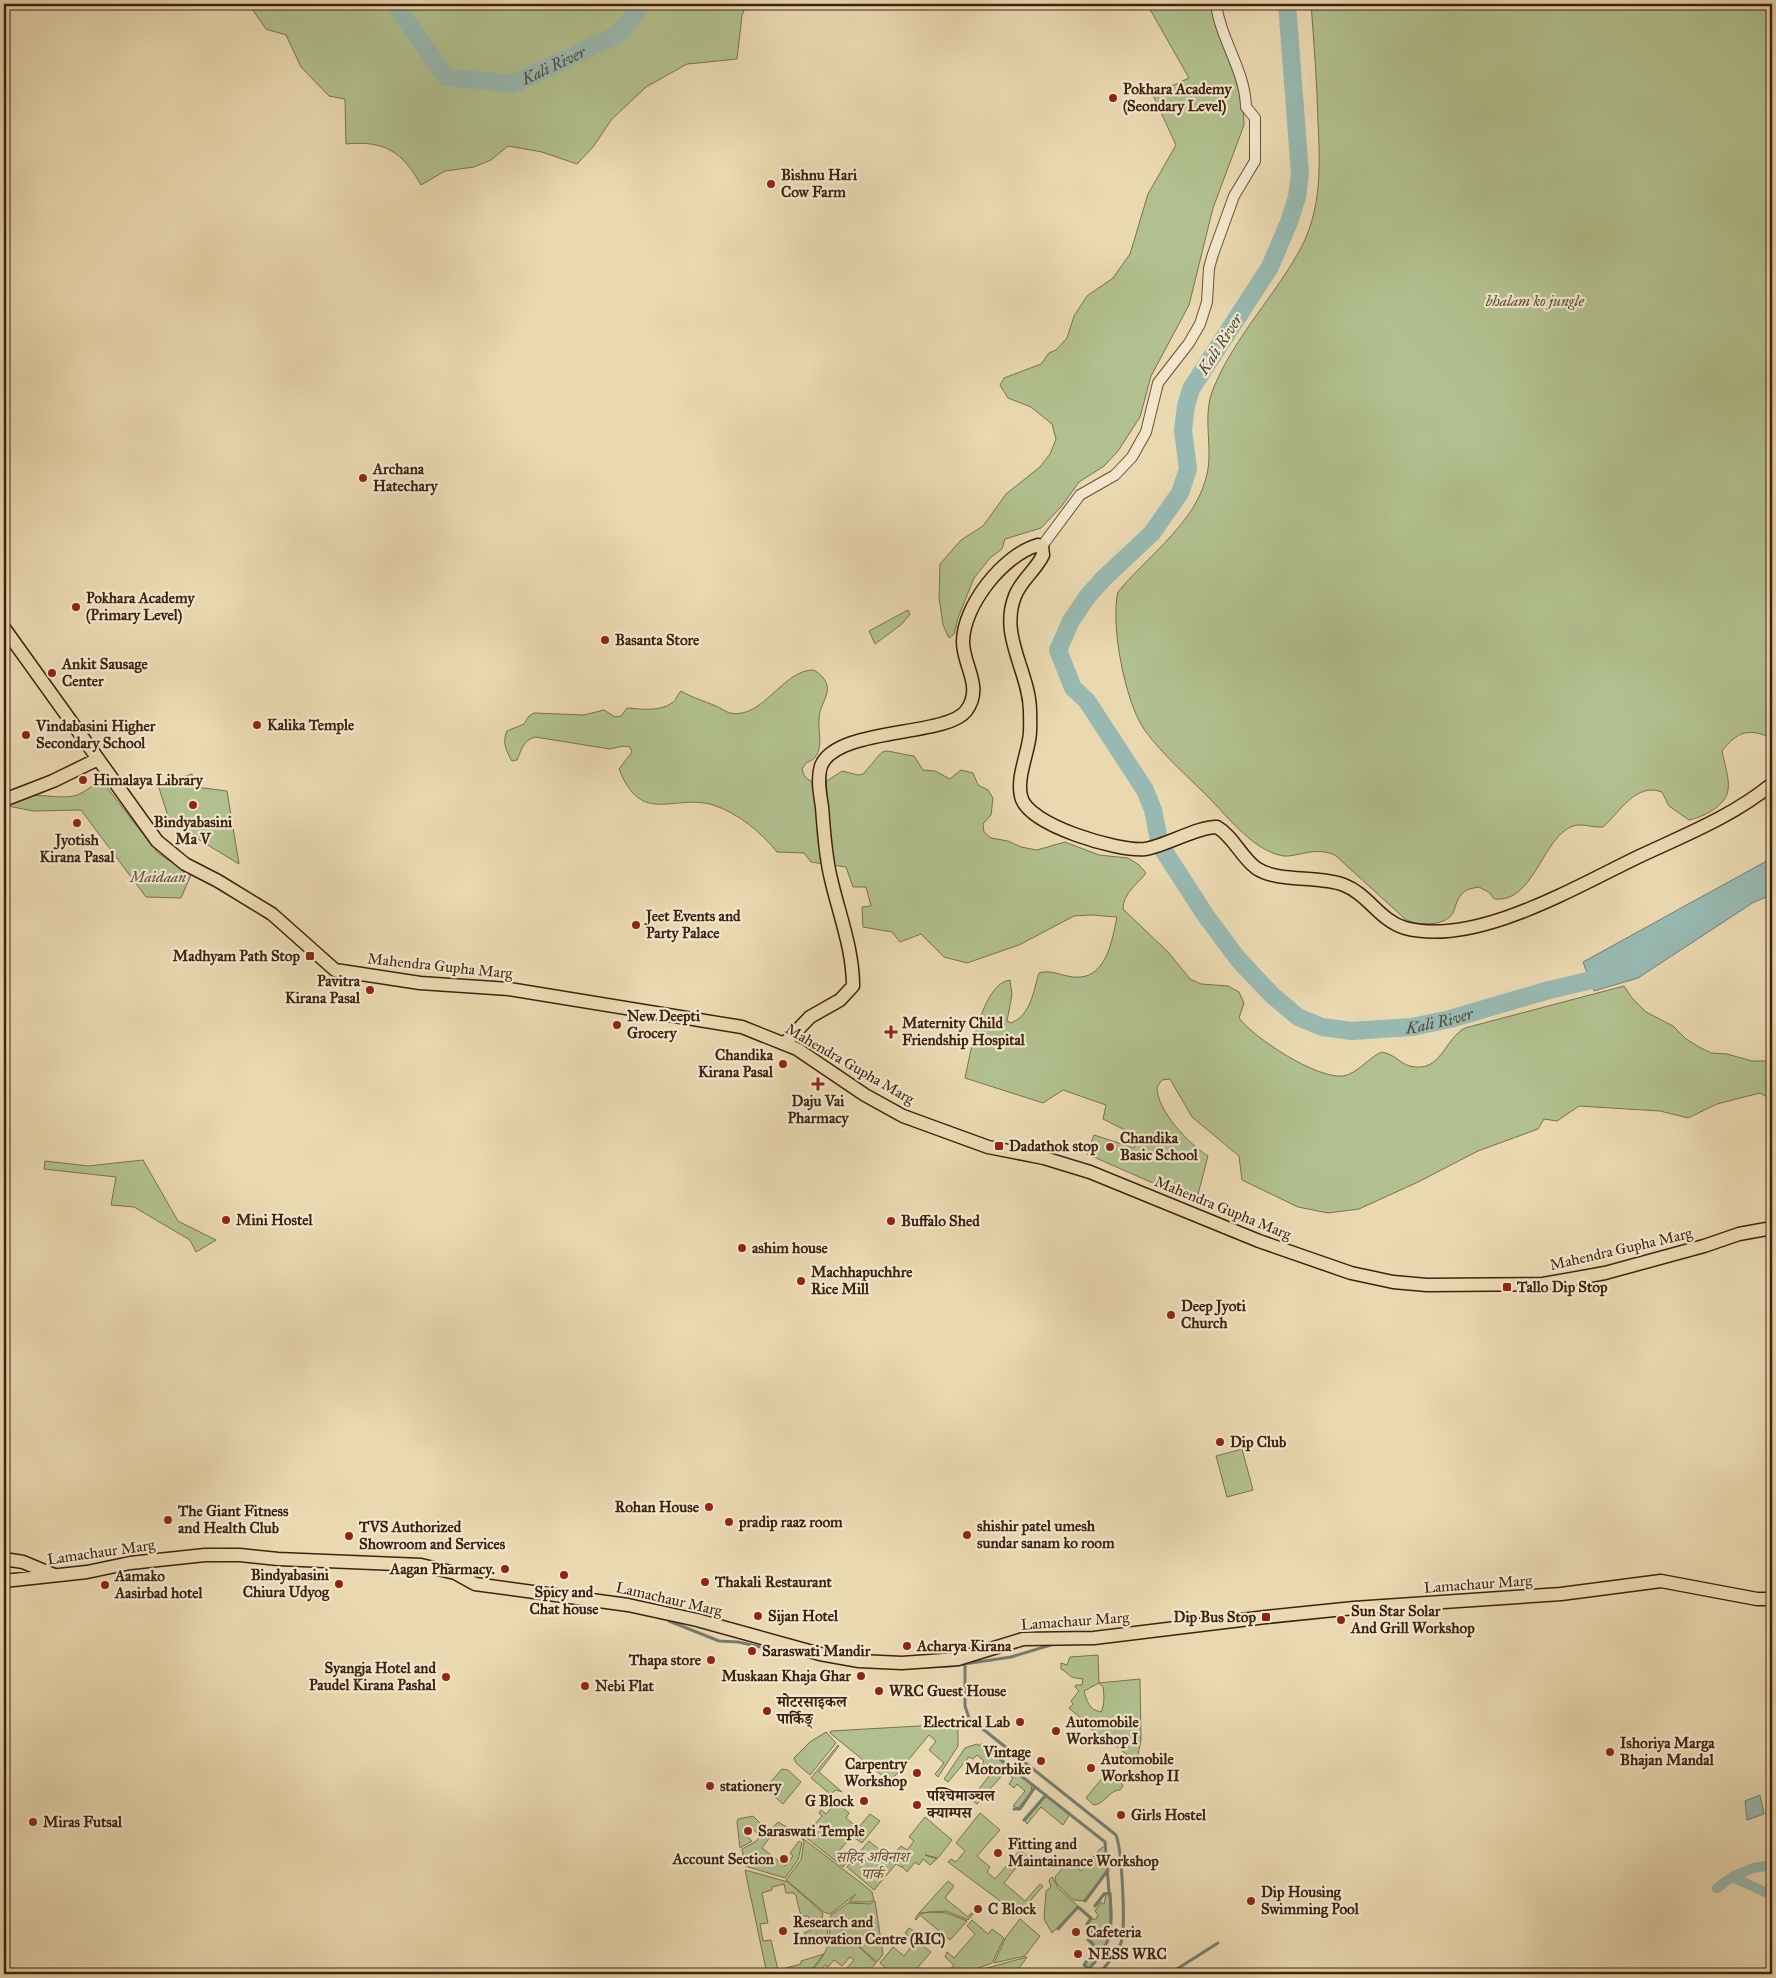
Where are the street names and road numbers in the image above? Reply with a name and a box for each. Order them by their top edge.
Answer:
street label: Mahendra Gupha Marg [367,949,514,983]
street label: Mahendra Gupha Marg [782,1020,919,1109]
street label: Mahendra Gupha Marg [1152,1172,1295,1244]
street label: Mahendra Gupha Marg [1548,1224,1695,1274]
street label: Lamachaur Marg [46,1535,157,1568]
street label: Lamachaur Marg [1423,1571,1534,1597]
street label: Lamachaur Marg [614,1578,725,1620]
street label: Lamachaur Marg [1020,1608,1131,1634]

